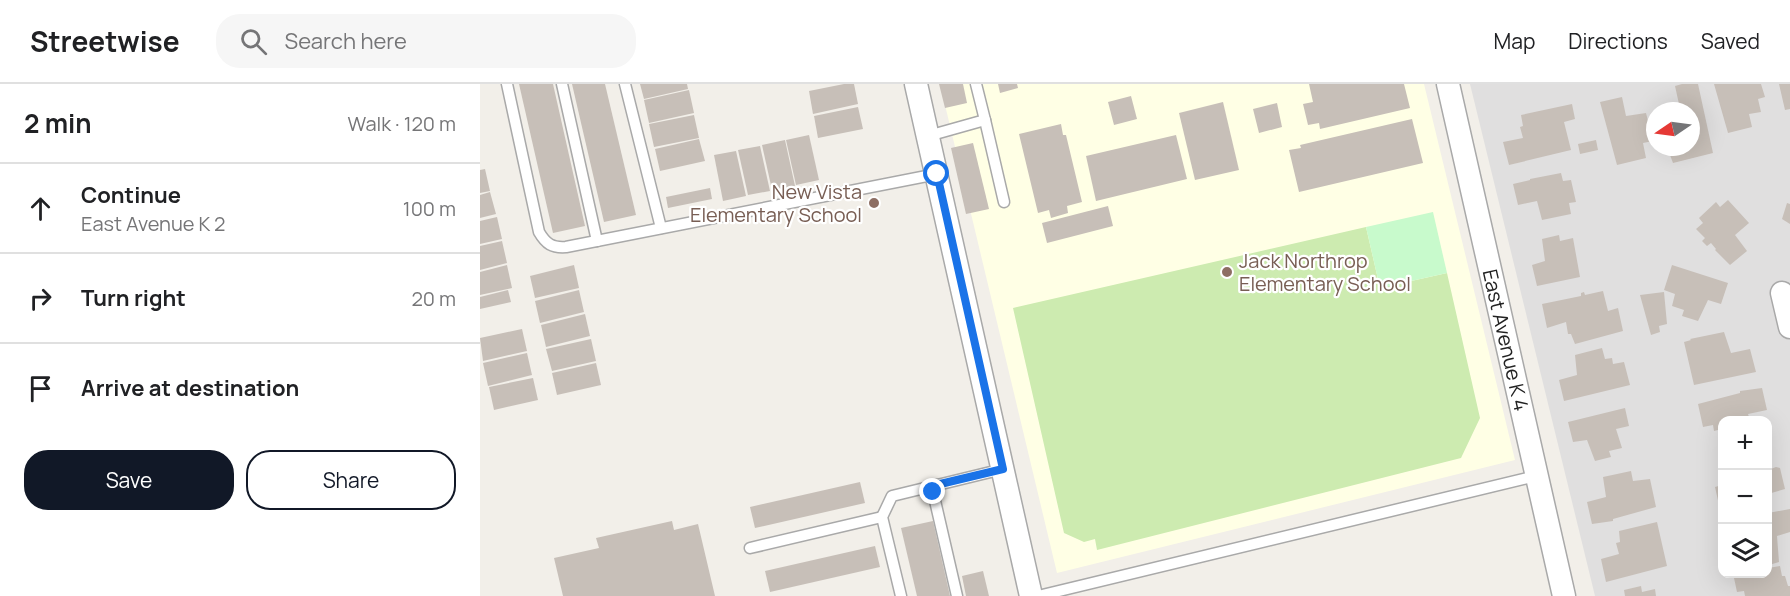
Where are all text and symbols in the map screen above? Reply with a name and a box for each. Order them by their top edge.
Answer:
search box [216,14,636,68]
text: Streetwise [30,22,180,60]
icon: search [237,25,270,58]
text: Search here [285,26,407,56]
text: Map [1494,27,1535,55]
text: Directions [1568,27,1668,55]
text: Saved [1701,27,1760,55]
north arrow [1646,102,1700,156]
text: 2 min [24,105,92,141]
text: Walk · 120 m [348,110,456,137]
route start [923,160,949,186]
place label: New Vista Elementary School [690,178,862,228]
text: Continue [81,180,181,210]
icon: ahead [24,192,57,225]
text: 100 m [403,195,456,222]
marker: New Vista Elementary School [867,196,881,210]
text: East Avenue K 2 [81,210,225,237]
place label: Jack Northrop Elementary School [1239,247,1411,297]
marker: Jack Northrop Elementary School [1220,265,1234,279]
street label: East Avenue K 4 [1477,266,1535,414]
icon: right [24,282,57,315]
text: Turn right [81,283,186,313]
text: 20 m [411,285,456,312]
icon: arrive [24,372,57,405]
text: Arrive at destination [81,373,299,403]
map controls [1718,416,1772,578]
button: + [1718,416,1772,470]
button: Save [24,450,234,510]
button: Share [246,450,456,510]
button: − [1718,470,1772,524]
route end [919,478,945,504]
button: layers [1718,524,1772,578]

